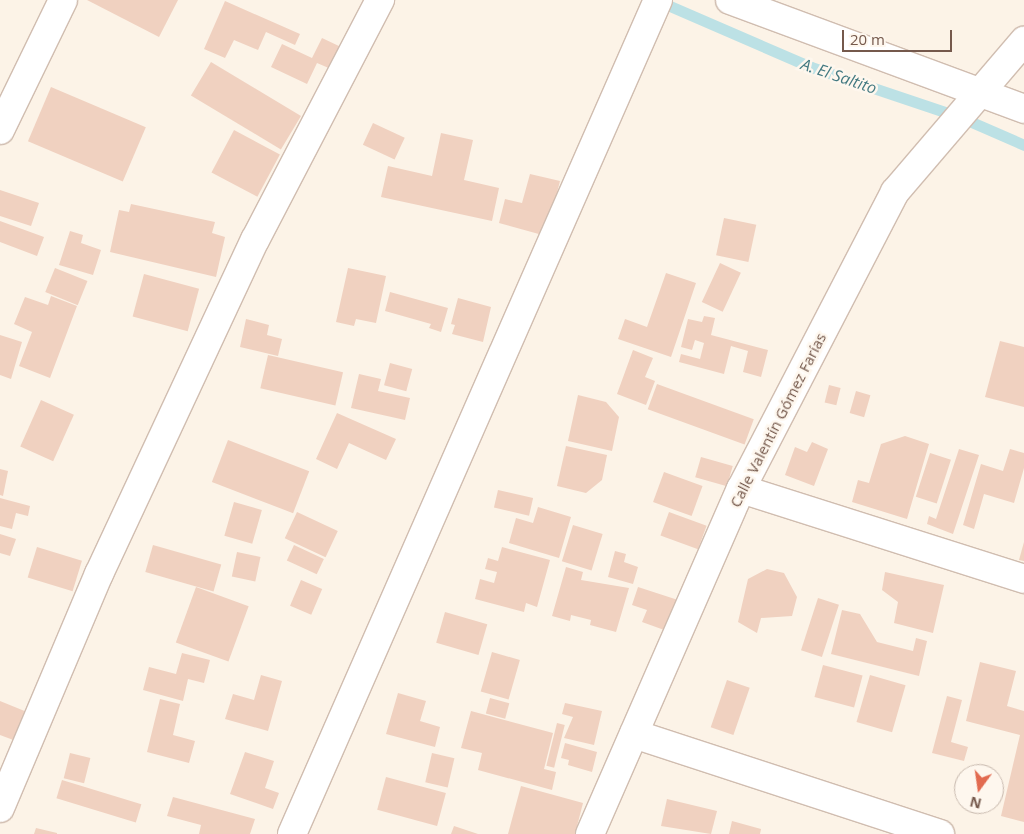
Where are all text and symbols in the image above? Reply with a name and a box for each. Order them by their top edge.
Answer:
scale bar [844,20,954,52]
text: 20 m [850,29,885,49]
water label: A. El Saltito [799,54,879,98]
street label: Calle Valentín Gómez Farías [726,330,830,510]
north arrow [954,764,1004,814]
text: N [968,792,983,814]

